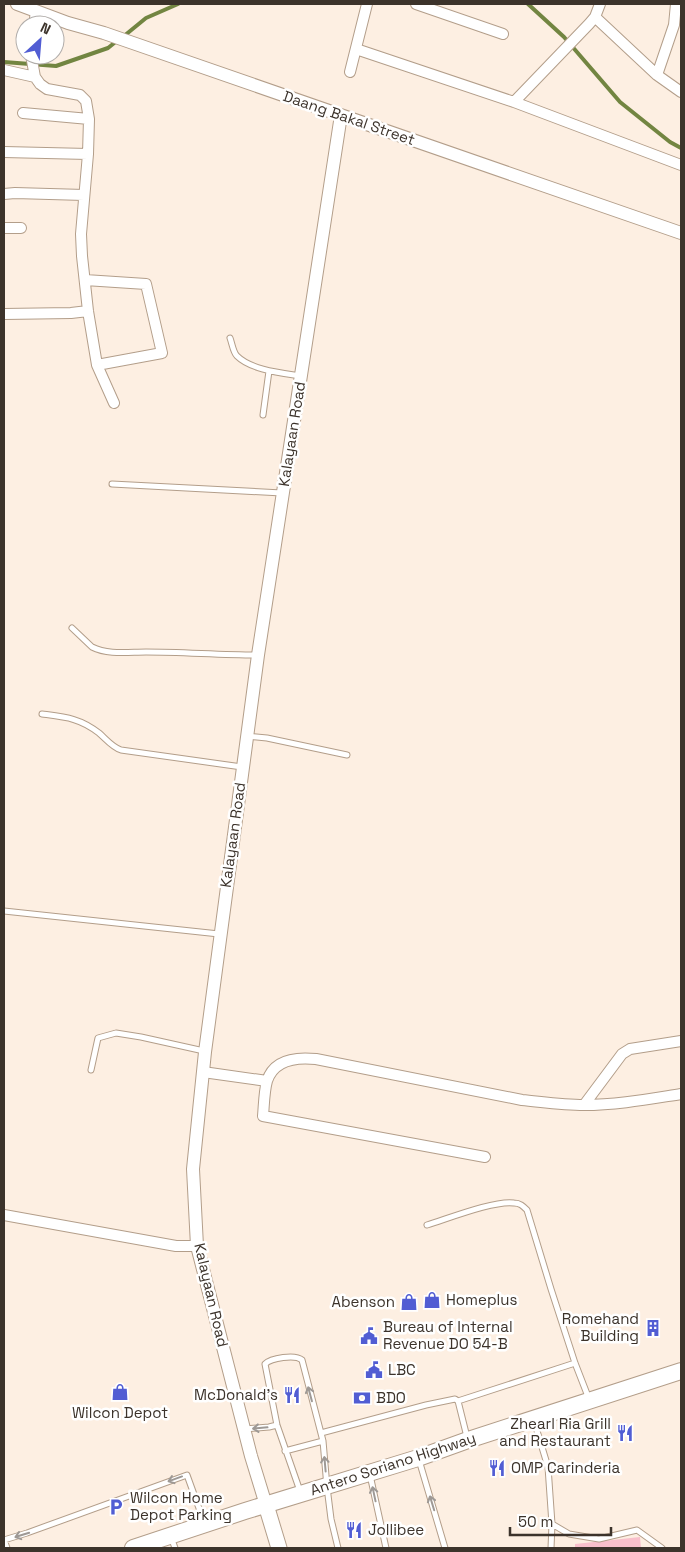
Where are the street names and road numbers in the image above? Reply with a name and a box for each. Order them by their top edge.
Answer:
street label: Daang Bakal Street [281,86,418,149]
street label: Kalayaan Road [274,380,309,488]
street label: Kalayaan Road [216,781,249,889]
street label: Kalayaan Road [190,1241,233,1349]
street label: Antero Soriano Highway [308,1428,478,1499]

